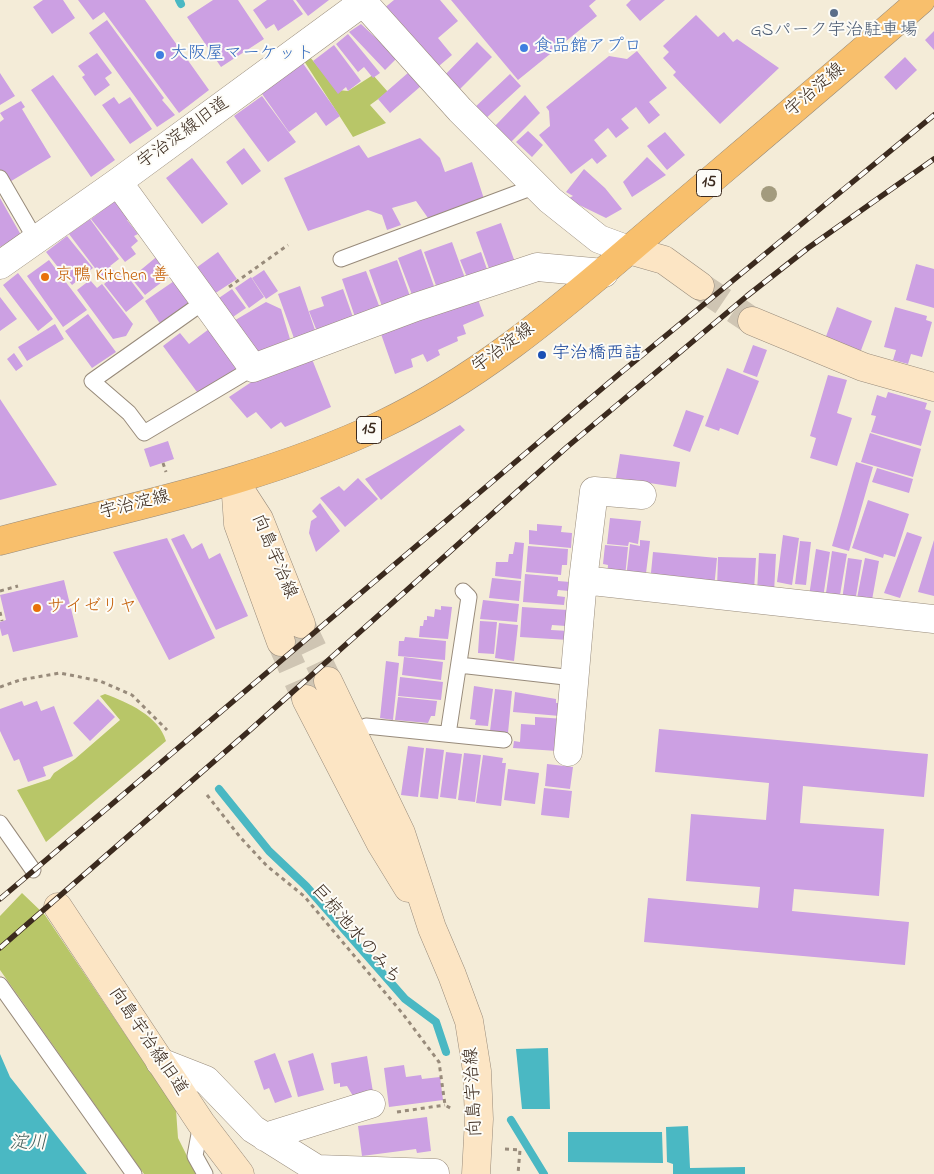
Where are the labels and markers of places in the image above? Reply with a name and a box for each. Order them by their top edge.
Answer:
marker: GSパーク宇治駐車場 [828,7,840,19]
place label: GSパーク宇治駐車場 [751,21,917,43]
place label: 食品館アプロ [534,37,642,59]
marker: 食品館アプロ [518,42,530,54]
place label: 大阪屋マーケット [170,44,314,66]
marker: 大阪屋マーケット [154,49,166,61]
place label: 京鴨 Kitchen 善 [55,266,169,288]
marker: 京鴨 Kitchen 善 [39,271,51,283]
place label: 宇治橋西詰 [552,344,642,366]
marker: 宇治橋西詰 [536,349,548,361]
place label: サイゼリヤ [47,597,137,619]
marker: サイゼリヤ [31,602,43,614]

